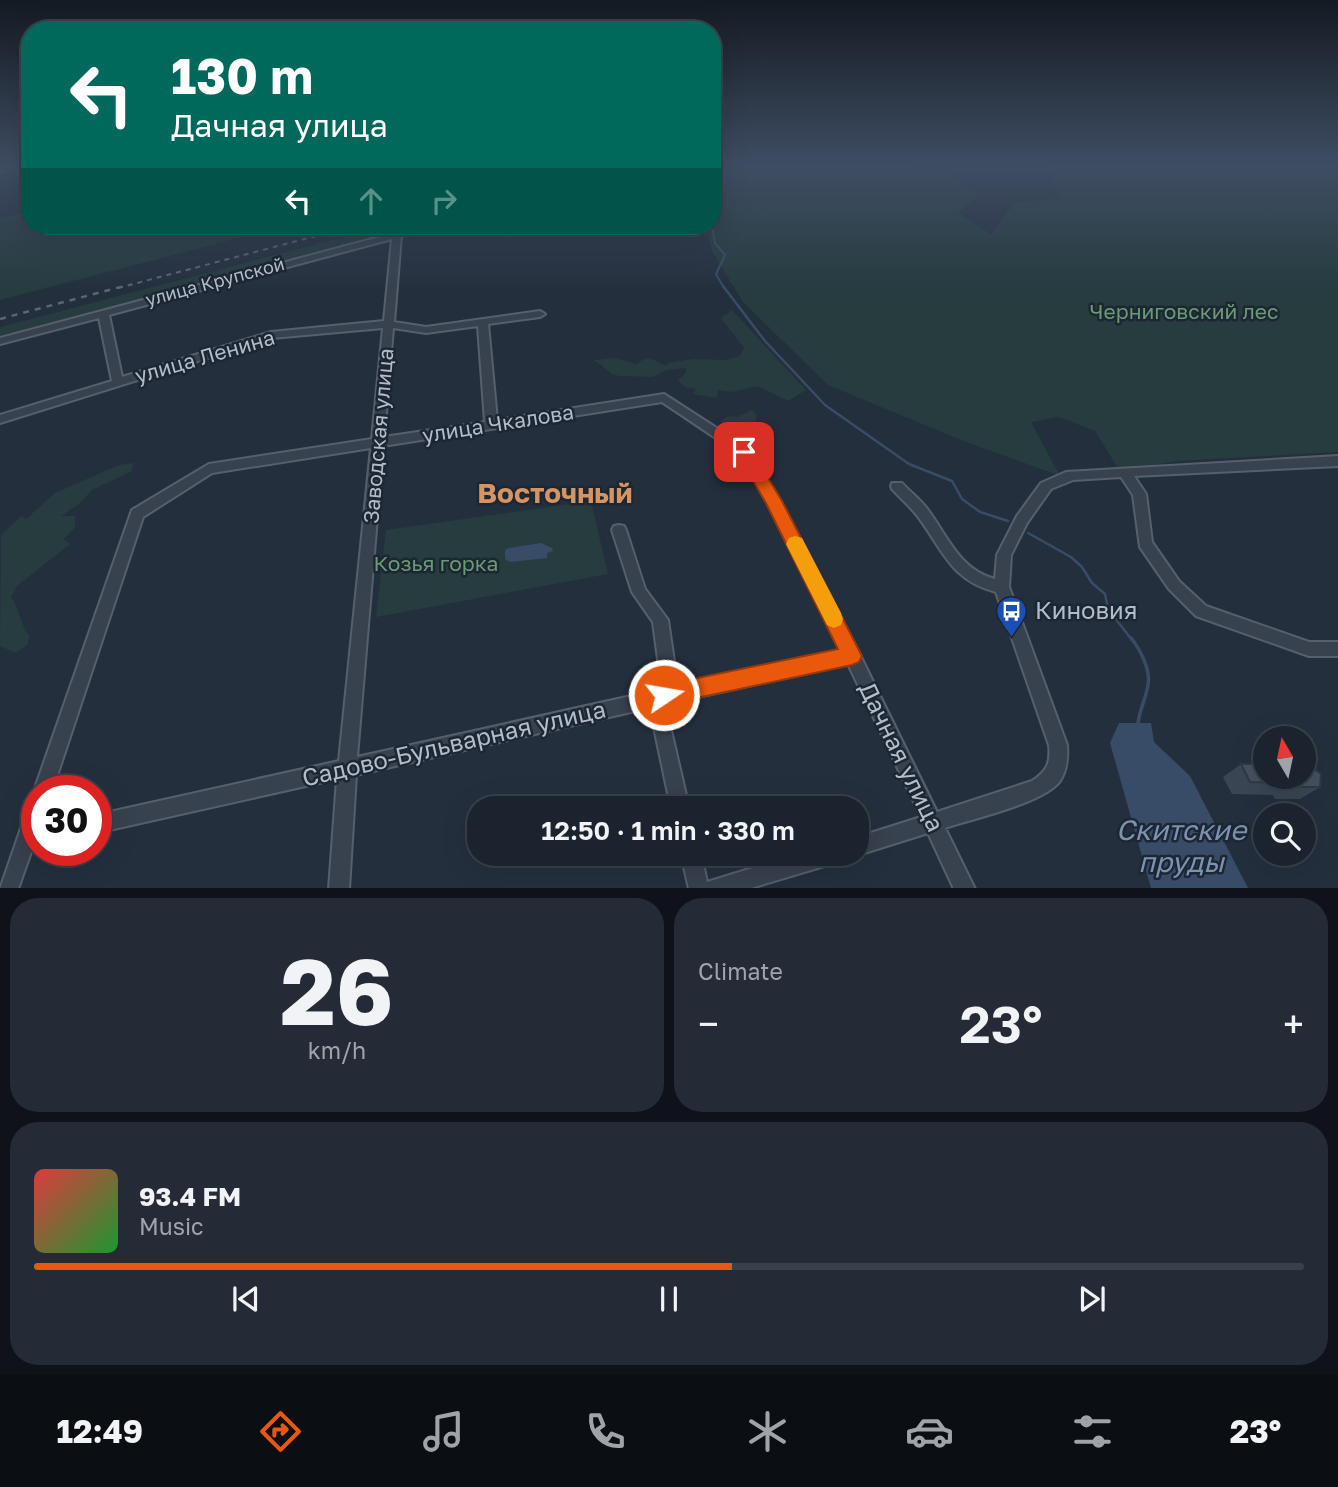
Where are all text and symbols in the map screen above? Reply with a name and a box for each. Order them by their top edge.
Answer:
text: 130 m [171,46,313,105]
icon: left [56,49,147,140]
text: Дачная улица [171,106,388,144]
icon: left [279,182,317,220]
icon: ahead [352,182,390,220]
icon: right [425,182,463,220]
street label: улица Крупской [143,252,287,310]
park label: Черниговский лес [1090,298,1279,324]
street label: улица Ленина [132,324,278,388]
street label: Заводская улица [357,347,399,525]
street label: улица Чкалова [420,398,576,448]
pin [714,422,774,482]
icon: arrive [725,433,763,471]
district label: Восточный [477,476,633,509]
park label: Козья горка [374,550,498,576]
bus stop icon: Киновия [995,594,1029,638]
place label: Киновия [1035,595,1137,624]
position arrow [627,658,701,732]
street label: Дачная улица [854,677,951,836]
street label: Садово-Бульварная улица [299,693,608,792]
north arrow [1253,726,1316,789]
map controls [1253,726,1316,866]
speed limit sign: 30 [21,775,112,866]
button: search [1253,803,1316,866]
water label: Скитские пруды [1116,813,1248,878]
text: 12:50 · 1 min · 330 m [541,815,795,846]
text: 26 [280,936,394,1045]
text: Climate [698,957,783,985]
text: 23° [960,992,1042,1054]
text: − [698,1001,719,1046]
text: + [1283,1001,1304,1046]
text: km/h [308,1036,366,1064]
text: 93.4 FM [139,1181,241,1212]
text: Music [139,1212,204,1240]
icon: previous [227,1280,265,1318]
icon: pause [650,1280,688,1318]
icon: next [1073,1280,1111,1318]
icon: directions [256,1407,305,1456]
icon: music [419,1407,468,1456]
icon: phone [581,1407,630,1456]
icon: climate [743,1407,792,1456]
icon: car [905,1407,954,1456]
icon: filters [1068,1407,1117,1456]
text: 12:49 [57,1412,143,1450]
text: 23° [1230,1412,1281,1450]

